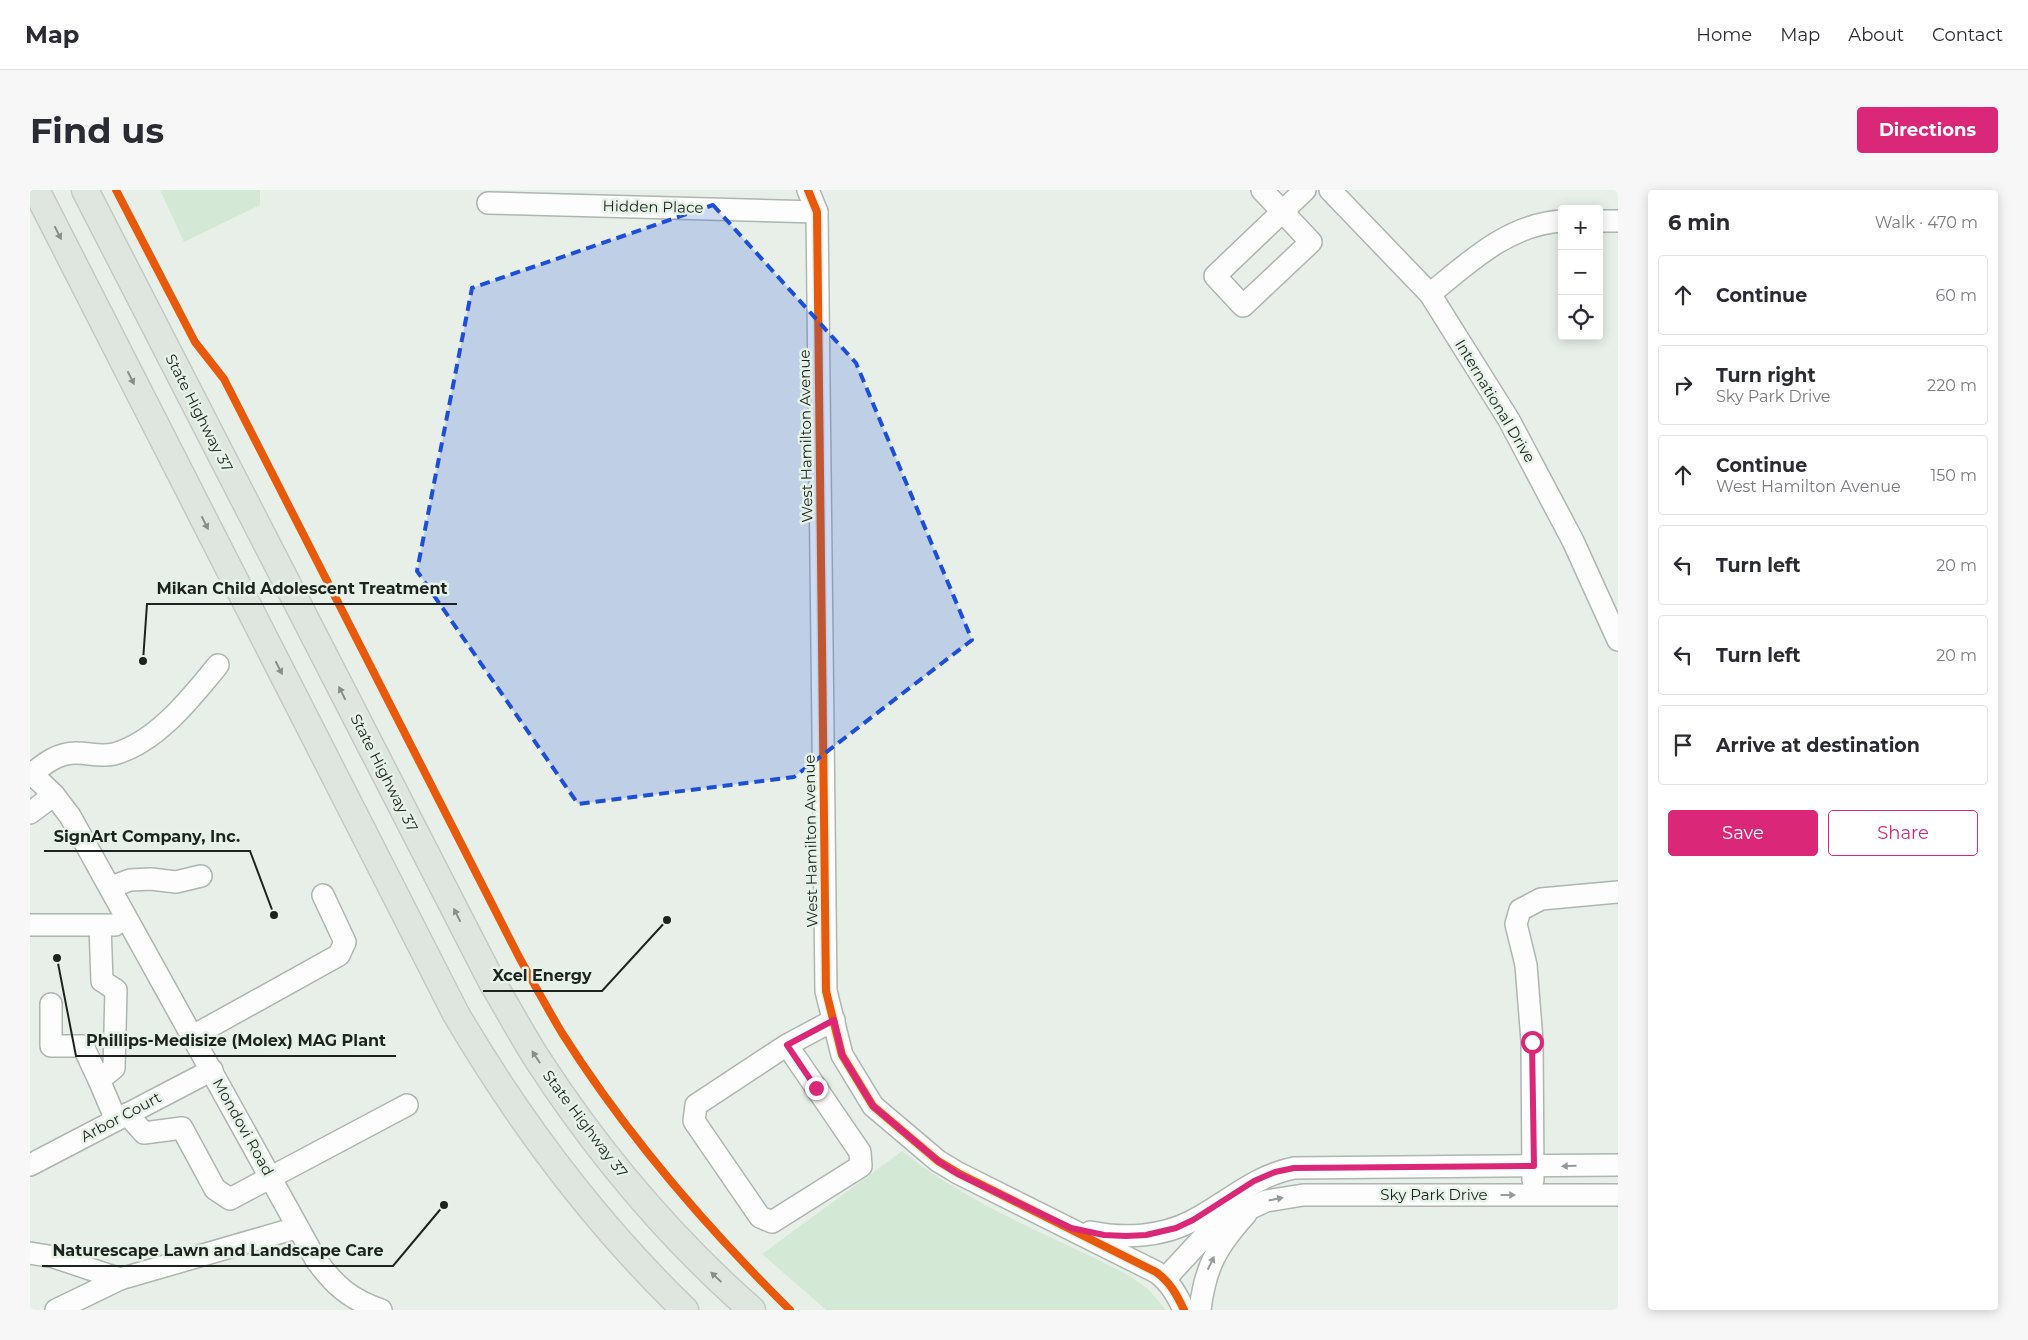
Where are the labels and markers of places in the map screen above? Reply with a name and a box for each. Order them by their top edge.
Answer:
callout: Mikan Child Adolescent Treatment [147,573,457,604]
callout: SignArt Company, Inc. [44,820,250,851]
callout: Xcel Energy [483,960,602,991]
callout: Phillips-Medisize (Molex) MAG Plant [76,1025,396,1056]
callout: Naturescape Lawn and Landscape Care [42,1235,393,1266]

